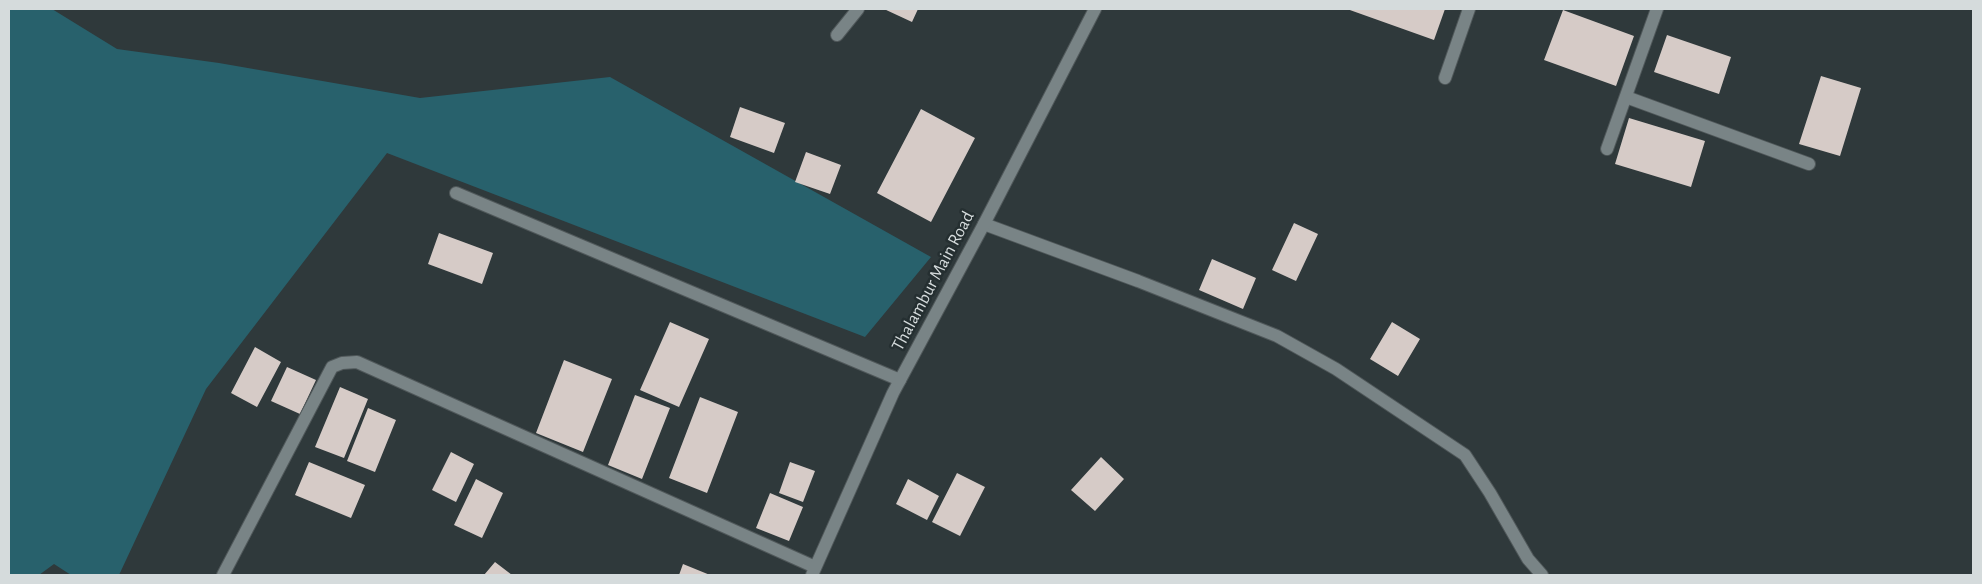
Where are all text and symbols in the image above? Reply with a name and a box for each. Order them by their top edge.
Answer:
street label: Thalambur Main Road [887,207,979,355]

